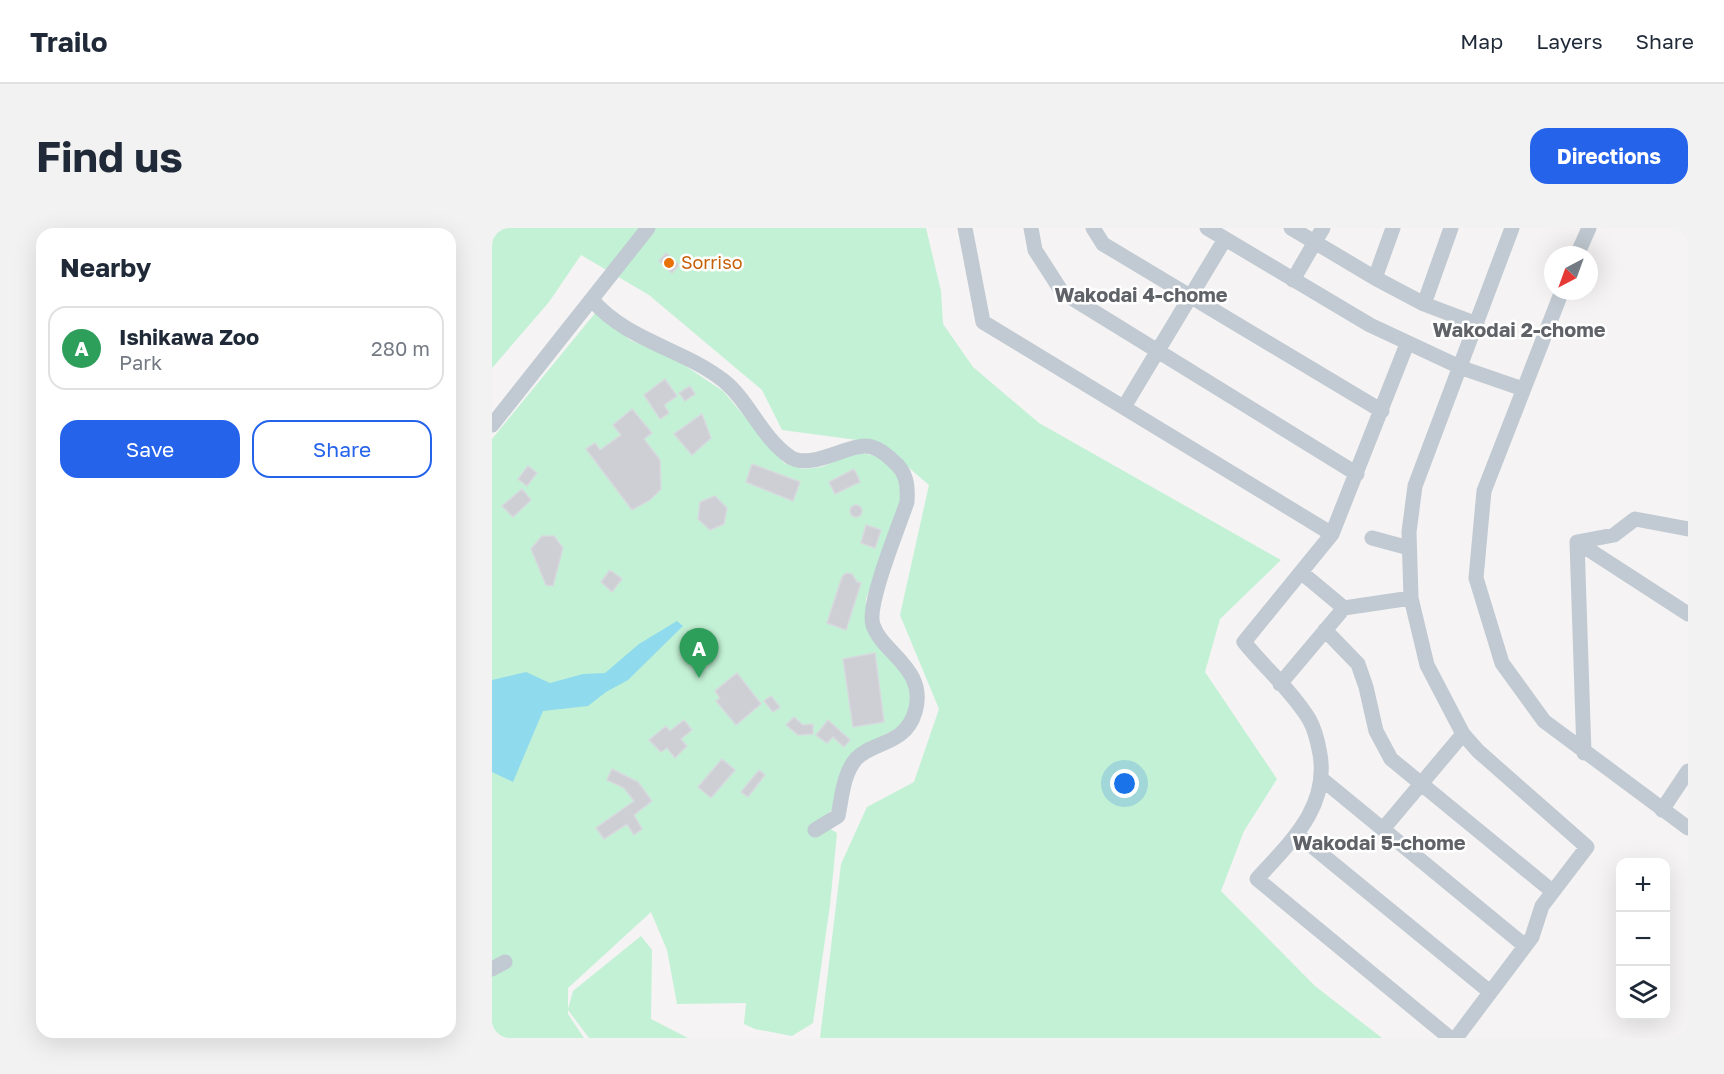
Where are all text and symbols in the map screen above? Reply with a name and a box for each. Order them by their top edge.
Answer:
text: Trailo [30,25,108,58]
text: Map [1460,28,1503,54]
text: Layers [1536,28,1603,54]
text: Share [1636,28,1694,54]
button: Directions [1530,128,1688,184]
text: Find us [36,131,183,181]
north arrow [1544,246,1598,300]
place label: Sorriso [681,251,743,273]
text: Nearby [60,252,151,283]
marker: Sorriso [662,256,676,270]
district label: Wakodai 4-chome [1054,282,1228,306]
district label: Wakodai 2-chome [1433,317,1606,341]
text: Ishikawa Zoo [119,323,259,350]
text: A [74,336,89,360]
text: 280 m [371,336,430,360]
text: Park [119,350,162,374]
button: Save [60,420,240,478]
button: Share [252,420,432,478]
pin: A [680,628,718,678]
your location [1110,769,1139,798]
district label: Wakodai 5-chome [1293,830,1466,854]
map controls [1616,858,1670,1020]
button: + [1616,858,1670,912]
button: − [1616,912,1670,966]
button: layers [1616,966,1670,1020]

